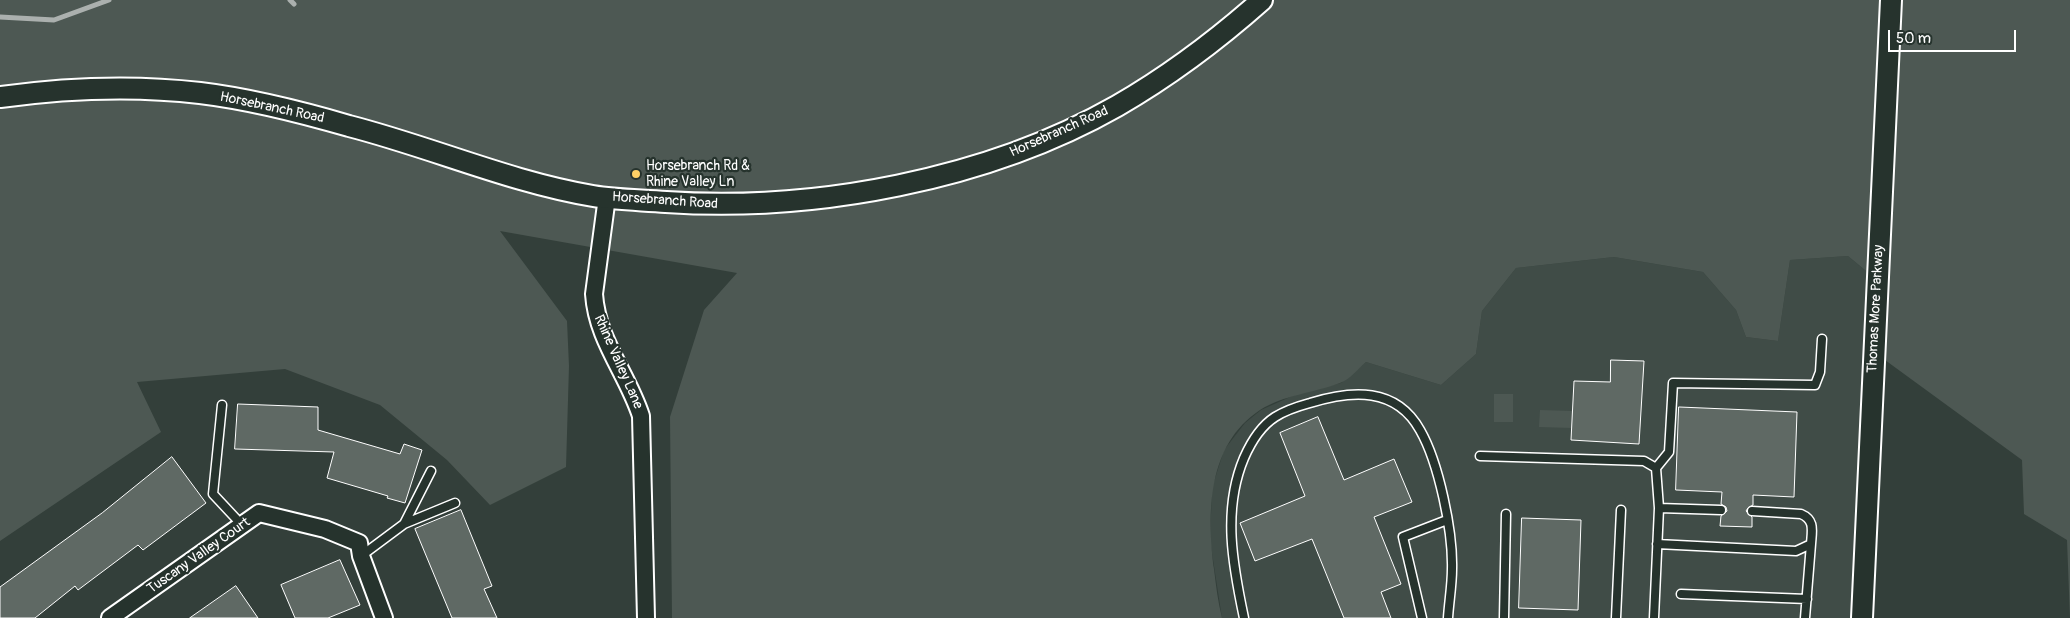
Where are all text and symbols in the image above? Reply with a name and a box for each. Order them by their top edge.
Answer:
scale bar [1890,20,2018,52]
text: 50 m [1896,29,1931,48]
street label: Horsebranch Road [218,89,326,127]
street label: Horsebranch Road [1007,103,1111,161]
place label: Horsebranch Rd & Rhine Valley Ln [646,158,750,190]
marker: Horsebranch Rd & Rhine Valley Ln [630,168,642,180]
street label: Horsebranch Road [611,189,719,213]
street label: Thomas More Parkway [1864,244,1888,374]
street label: Rhine Valley Lane [590,312,646,412]
street label: Tuscany Valley Court [144,514,254,598]

